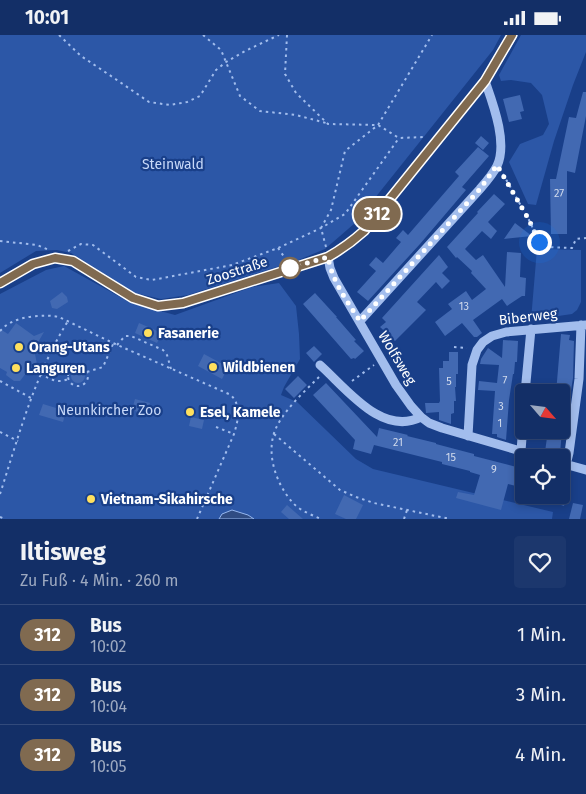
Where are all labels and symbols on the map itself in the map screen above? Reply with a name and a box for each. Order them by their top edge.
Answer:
park label: Steinwald [142,156,204,173]
house number: 27 [554,187,564,200]
line badge: 312 [348,198,406,230]
your location [527,230,552,255]
street label: Zoostraße [204,253,270,289]
unlabelled marker [279,257,301,279]
house number: 13 [459,300,469,313]
street label: Biberweg [498,305,559,329]
place label: Fasanerie [158,325,219,342]
marker: Fasanerie [142,327,154,339]
street label: Wolfsweg [374,328,420,389]
place label: Orang-Utans [29,339,110,356]
marker: Orang-Utans [13,341,25,353]
place label: Wildbienen [223,359,295,376]
place label: Languren [26,360,85,377]
marker: Wildbienen [207,361,219,373]
marker: Languren [10,362,22,374]
house number: 7 [503,374,508,387]
house number: 5 [446,375,452,388]
north arrow [515,384,570,439]
house number: 3 [498,400,504,413]
park label: Neunkircher Zoo [57,402,161,419]
place label: Esel, Kamele [200,404,281,421]
marker: Esel, Kamele [184,406,196,418]
house number: 1 [498,417,502,430]
house number: 21 [393,436,403,449]
house number: 15 [446,451,457,464]
house number: 9 [491,463,497,476]
place label: Vietnam-Sikahirsche [100,491,233,508]
marker: Vietnam-Sikahirsche [85,493,97,505]

